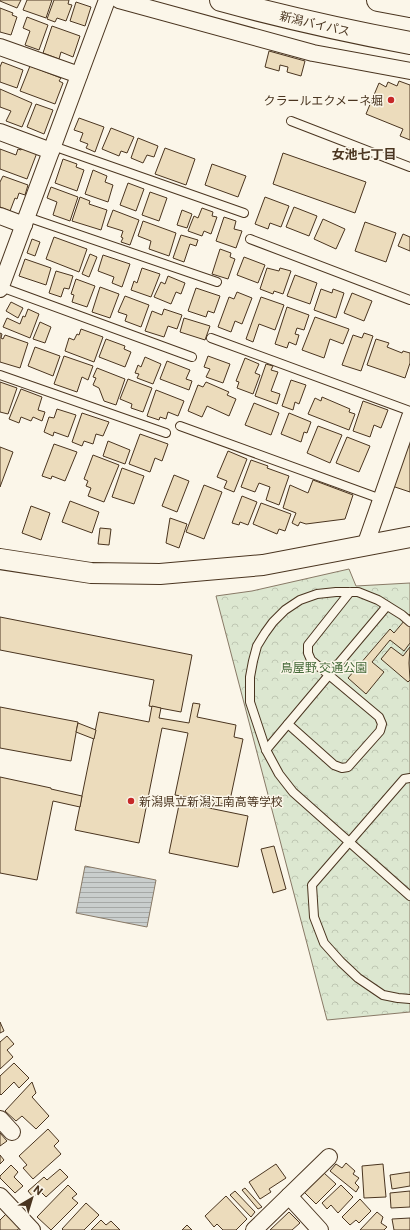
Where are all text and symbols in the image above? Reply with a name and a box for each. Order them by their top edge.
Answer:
street label: 新潟バイパス [278,8,352,38]
place label: クラールエクメーネ堀 [263,93,383,107]
marker: クラールエクメーネ堀 [386,95,396,105]
district label: 女池七丁目 [331,146,397,162]
park label: 鳥屋野 交通公園 [281,660,367,674]
place label: 新潟県立新潟江南高等学校 [139,794,283,808]
marker: 新潟県立新潟江南高等学校 [126,796,136,806]
north arrow [12,1178,52,1218]
text: N [31,1182,46,1197]

